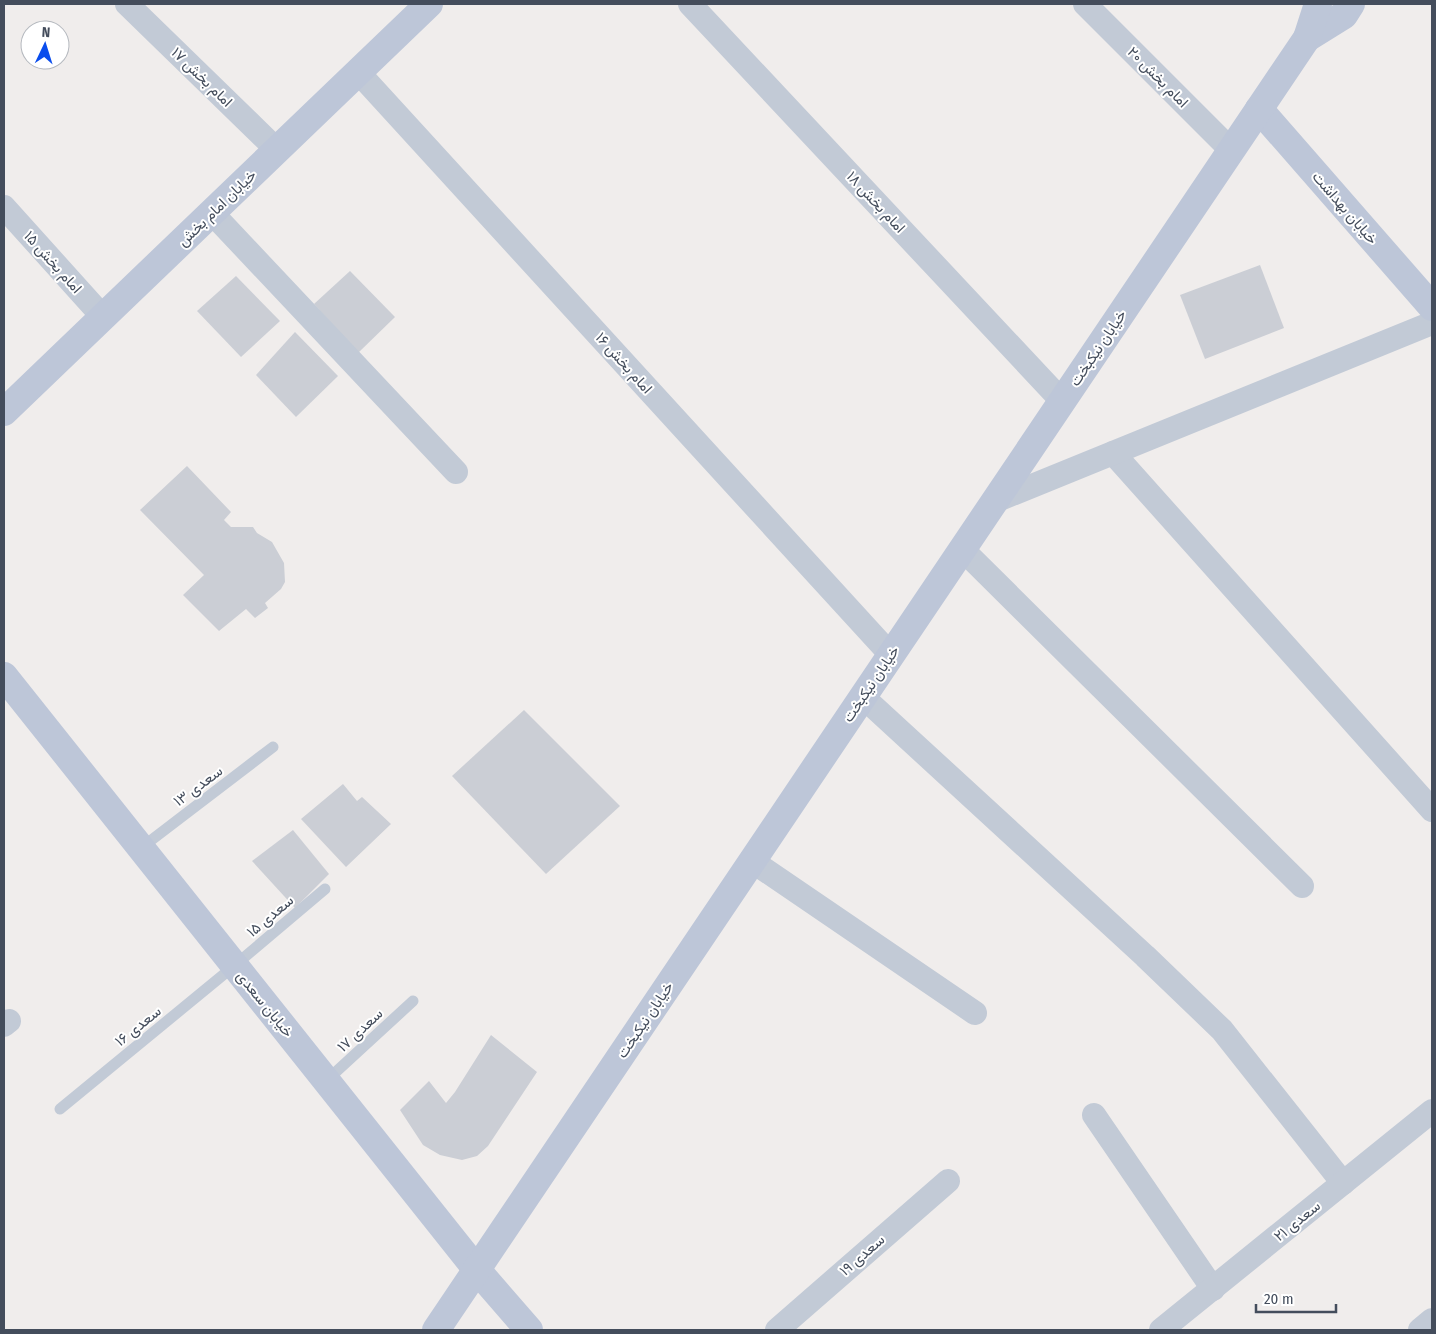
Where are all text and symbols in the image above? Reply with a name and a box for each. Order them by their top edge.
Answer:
north arrow [20,20,70,70]
text: N [41,24,51,41]
street label: امام بخش ۲۰ [1123,43,1192,112]
street label: امام بخش ۱۷ [167,44,236,111]
street label: خیابان امام بخش [174,166,261,251]
street label: امام بخش ۱۸ [842,167,909,237]
street label: خیابان بهداشت [1309,168,1381,248]
street label: امام بخش ۱۵ [20,227,86,298]
street label: خیابان نیکبخت [1066,306,1130,390]
street label: امام بخش ۱۶ [591,329,656,398]
street label: خیابان نیکبخت [839,642,903,726]
street label: سعدی ۱۳ [170,762,227,811]
street label: سعدی ۱۵ [243,891,298,942]
street label: خیابان سعدی [232,967,297,1042]
street label: خیابان نیکبخت [613,978,677,1062]
street label: سعدی ۱۶ [111,1002,165,1051]
street label: سعدی ۱۷ [334,1004,387,1056]
street label: سعدی ۲۱ [1270,1197,1325,1246]
street label: سعدی ۱۹ [836,1230,889,1280]
scale bar [1256,1282,1336,1314]
text: 20 m [1264,1290,1294,1308]

